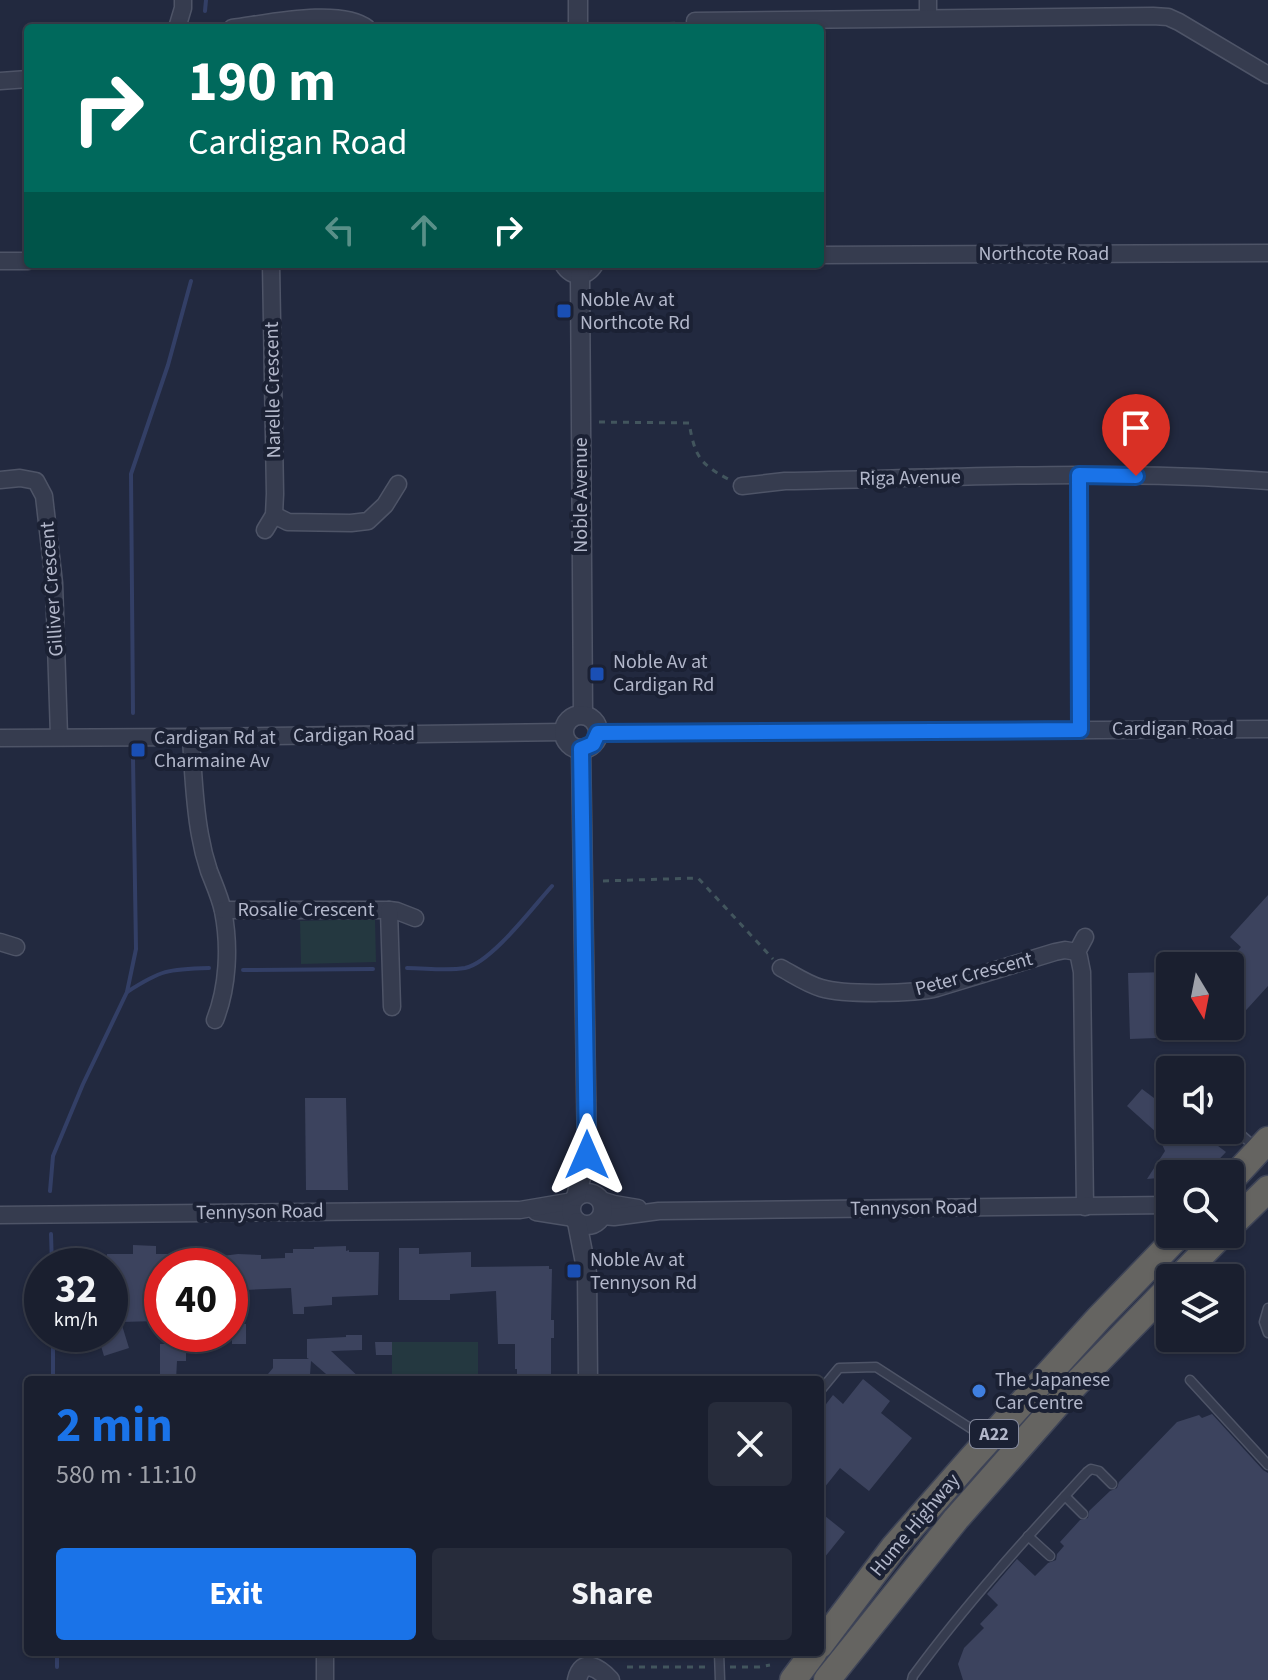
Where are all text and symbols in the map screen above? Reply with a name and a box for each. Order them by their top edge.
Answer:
text: 190 m [188,43,336,122]
icon: right [56,56,160,160]
text: Cardigan Road [188,117,408,168]
icon: left [318,208,362,252]
icon: ahead [402,208,446,252]
icon: right [486,208,530,252]
street label: Northcote Road [979,240,1109,268]
place label: Noble Av at Northcote Rd [580,286,690,337]
marker: Noble Av at Northcote Rd [555,302,573,320]
street label: Narelle Crescent [258,321,288,459]
pin [1102,394,1170,476]
icon: arrive [1114,406,1158,450]
street label: Noble Avenue [567,437,595,553]
street label: Riga Avenue [859,463,961,493]
street label: Gilliver Crescent [33,520,71,657]
place label: Noble Av at Cardigan Rd [613,648,714,699]
marker: Noble Av at Cardigan Rd [588,665,606,683]
street label: Cardigan Road [1112,715,1234,743]
street label: Cardigan Road [293,720,415,750]
place label: Cardigan Rd at Charmaine Av [154,724,276,775]
marker: Cardigan Rd at Charmaine Av [129,741,147,759]
street label: Rosalie Crescent [237,896,375,924]
street label: Peter Crescent [912,945,1036,1003]
north arrow [1156,952,1244,1040]
map controls [1156,952,1244,1352]
button: sound [1156,1056,1244,1144]
position arrow [545,1113,629,1197]
button: search [1156,1160,1244,1248]
street label: Tennyson Road [850,1193,978,1223]
street label: Tennyson Road [196,1197,324,1227]
place label: Noble Av at Tennyson Rd [590,1246,697,1297]
speed limit sign: 40 [144,1248,248,1352]
text: 32 [55,1261,97,1318]
marker: Noble Av at Tennyson Rd [565,1262,583,1280]
button: layers [1156,1264,1244,1352]
text: km/h [54,1306,98,1334]
place label: The Japanese Car Centre [995,1366,1110,1417]
marker: The Japanese Car Centre [970,1382,988,1400]
text: 2 min [56,1392,173,1460]
button: close [708,1402,792,1486]
road number: A22 [970,1420,1018,1448]
text: 580 m · 11:10 [56,1456,197,1493]
street label: Hume Highway [863,1467,967,1583]
button: Exit [56,1548,416,1640]
button: Share [432,1548,792,1640]

